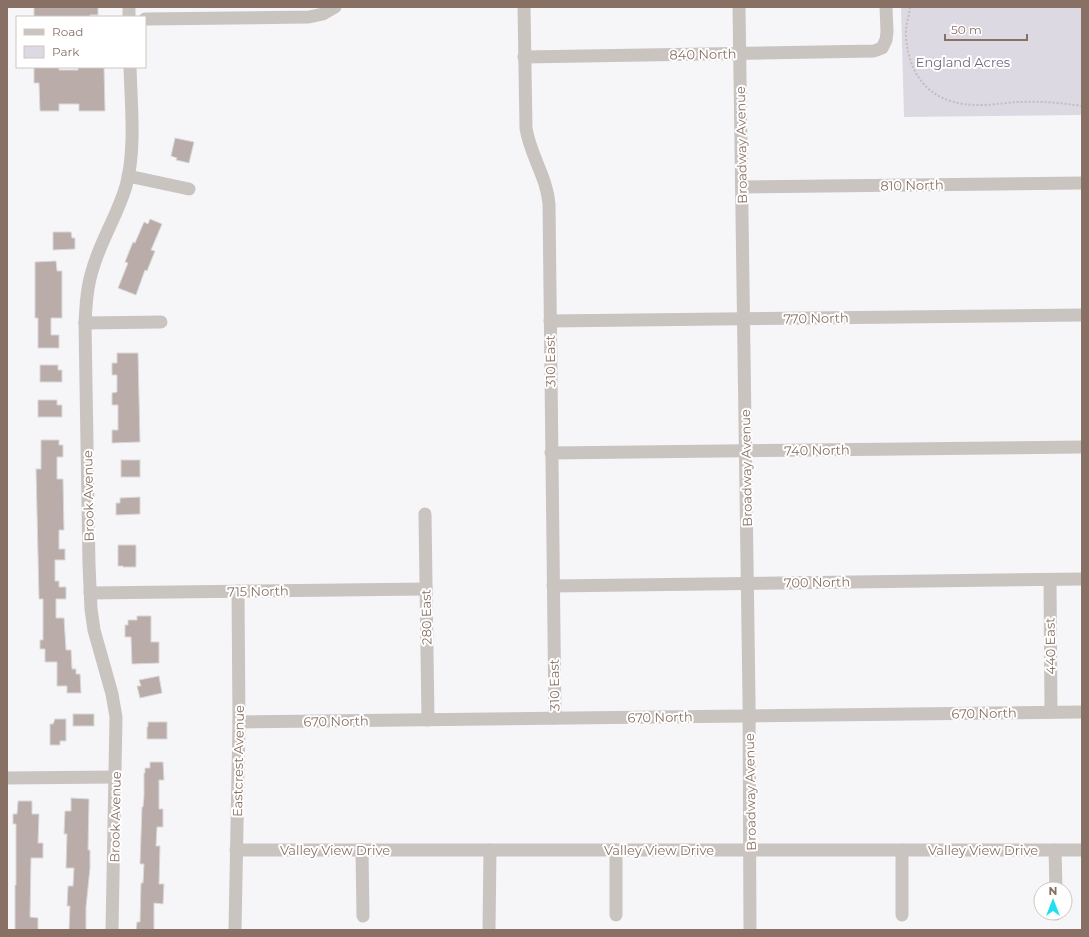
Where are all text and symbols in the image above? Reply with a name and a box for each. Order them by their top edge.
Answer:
legend [16,16,146,68]
scale bar [945,16,1027,42]
text: 50 m [951,22,982,37]
text: Road [52,24,83,39]
text: Park [52,44,80,59]
street label: 840 North [669,45,737,63]
park label: England Acres [916,54,1010,70]
street label: Broadway Avenue [732,86,750,204]
street label: 810 North [880,176,944,194]
street label: 770 North [783,309,849,327]
street label: 310 East [542,335,558,387]
street label: Broadway Avenue [737,409,755,527]
street label: 740 North [784,441,850,459]
street label: Brook Avenue [79,450,97,542]
street label: 700 North [784,573,850,591]
street label: 715 North [227,582,289,600]
street label: 280 East [418,589,434,645]
street label: 440 East [1042,617,1058,675]
street label: 310 East [546,659,562,711]
street label: 670 North [951,704,1017,722]
street label: Eastcrest Avenue [229,705,247,817]
street label: 670 North [627,708,693,726]
street label: 670 North [303,712,369,730]
street label: Broadway Avenue [741,733,759,851]
street label: Brook Avenue [106,771,124,863]
street label: Valley View Drive [280,842,390,858]
street label: Valley View Drive [604,842,714,858]
street label: Valley View Drive [928,842,1038,858]
north arrow [1033,881,1073,921]
text: N [1049,884,1057,898]

